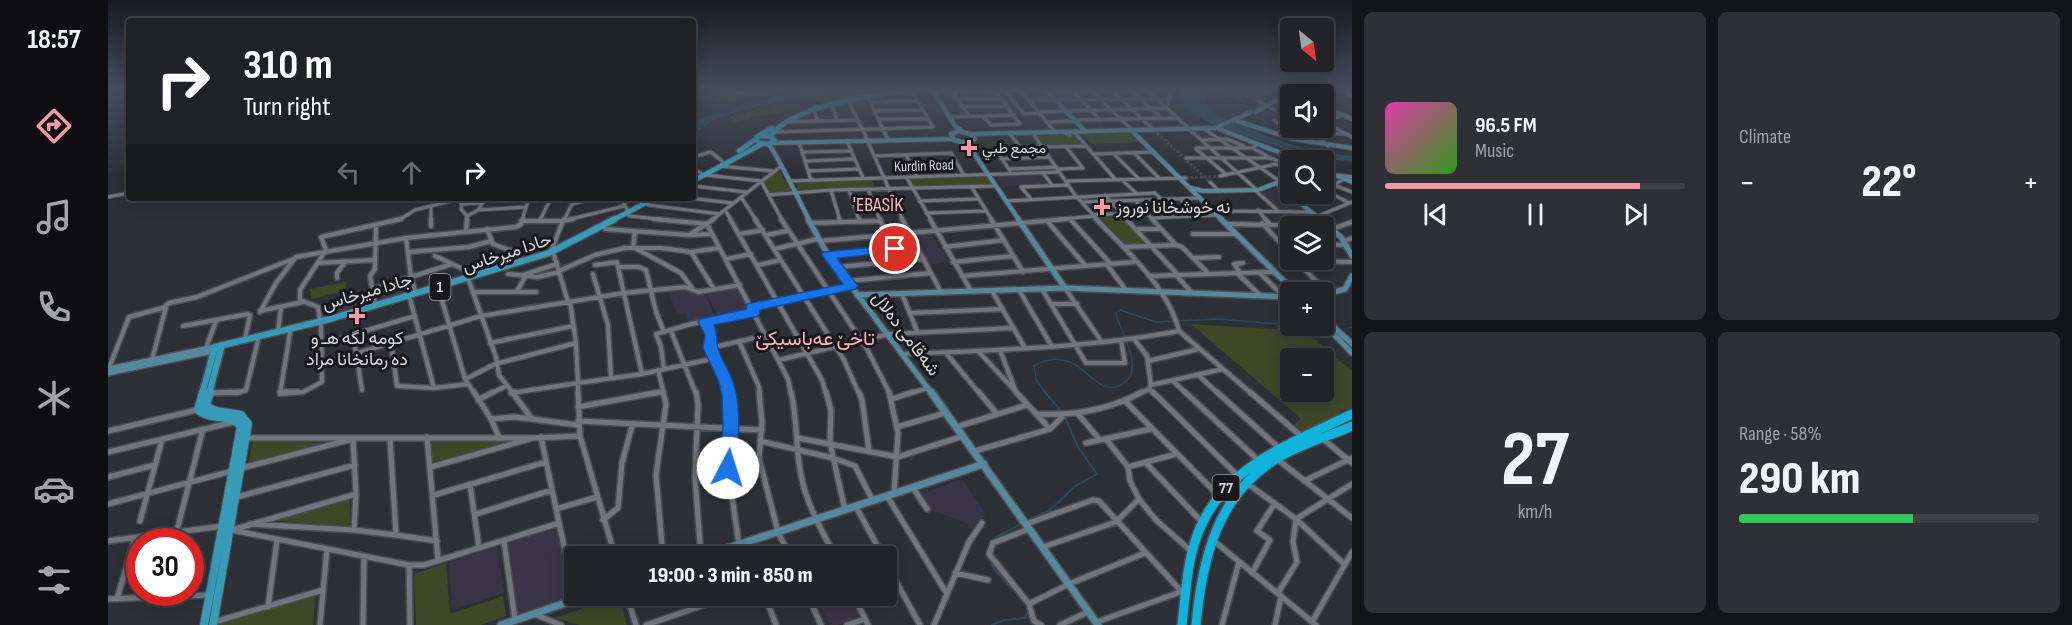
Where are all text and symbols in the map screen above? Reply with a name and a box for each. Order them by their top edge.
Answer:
north arrow [1280,18,1334,72]
map controls [1280,18,1334,402]
text: 18:57 [28,24,80,56]
text: 310 m [243,40,333,91]
icon: right [144,42,222,120]
button: sound [1280,84,1334,138]
text: Turn right [243,91,330,123]
icon: directions [33,105,75,147]
text: 96.5 FM [1475,112,1537,139]
text: Climate [1739,125,1791,149]
marker: مجمع طبي [960,139,978,157]
place label: مجمع طبي [982,139,1046,161]
text: Music [1475,139,1514,163]
button: search [1280,150,1334,204]
street label: Kurdin Road [894,155,954,177]
text: 22° [1861,155,1917,210]
icon: left [332,156,365,189]
icon: ahead [395,156,428,189]
icon: right [458,156,491,189]
text: − [1739,163,1755,203]
text: + [2023,163,2039,203]
district label: 'EBASÎK [853,193,903,217]
icon: music [33,196,75,238]
place label: نه خوشخانا نوروز [1115,197,1230,218]
marker: نه خوشخانا نوروز [1093,198,1111,216]
icon: previous [1419,198,1452,231]
icon: pause [1519,198,1552,231]
icon: next [1619,198,1652,231]
button: layers [1280,216,1334,270]
pin [869,223,920,274]
street label: حادا ميرخاس [460,229,554,277]
icon: arrive [878,232,911,265]
street label: جادا ميرخاس [320,269,414,315]
road number: 1 [430,274,450,300]
button: + [1280,282,1334,336]
icon: phone [33,286,75,328]
street label: شەقامی دەلال [868,288,944,380]
marker: كومه لگه هـ و ده رمانخانا مراد [348,307,366,325]
district label: تاخێ عه‌باسيكێ [755,327,875,351]
place label: كومه لگه هـ و ده رمانخانا مراد [306,328,408,370]
button: − [1280,348,1334,402]
icon: climate [33,377,75,419]
text: 27 [1501,414,1569,507]
text: Range · 58% [1739,422,1822,446]
position arrow [696,436,760,500]
text: 290 km [1739,452,1860,507]
icon: car [33,468,75,510]
road number: 77 [1212,475,1240,501]
text: km/h [1518,500,1552,524]
speed limit sign: 30 [126,528,204,606]
icon: filters [33,559,75,601]
text: 19:00 · 3 min · 850 m [648,562,813,589]

